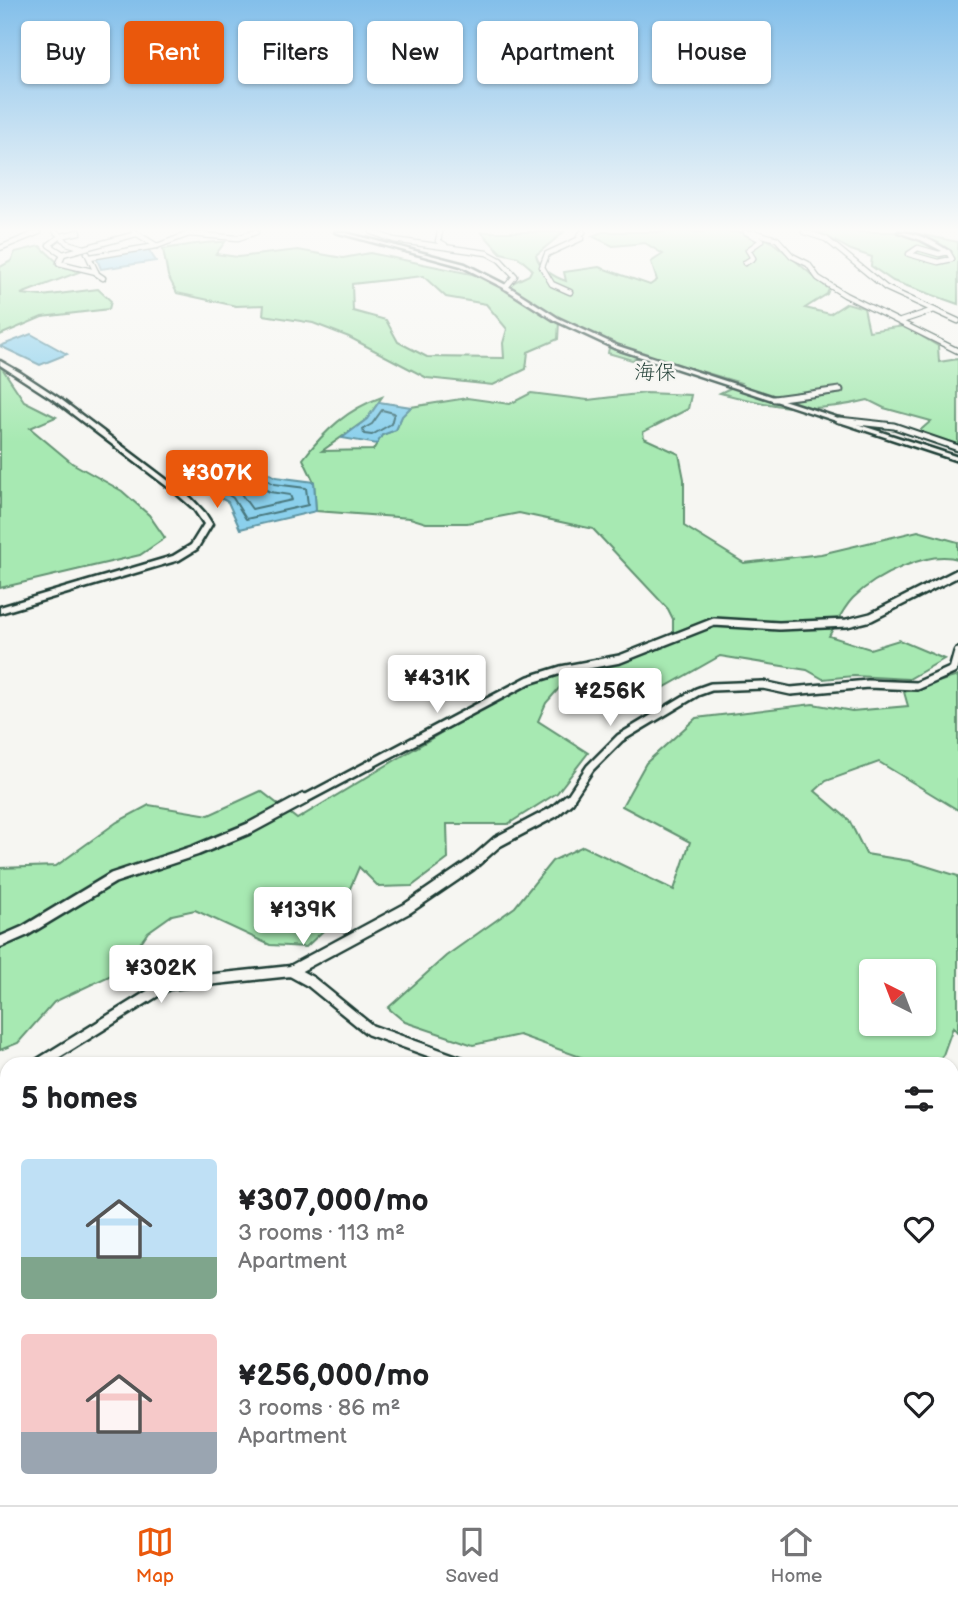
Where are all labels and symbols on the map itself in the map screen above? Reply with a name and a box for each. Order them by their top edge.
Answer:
district label: 海保 [634,360,676,385]
pin: ¥307K [168,450,266,510]
pin: ¥431K [388,656,486,715]
pin: ¥256K [561,668,659,728]
pin: ¥139K [254,888,352,947]
pin: ¥302K [112,946,210,1005]
north arrow [859,959,936,1036]

